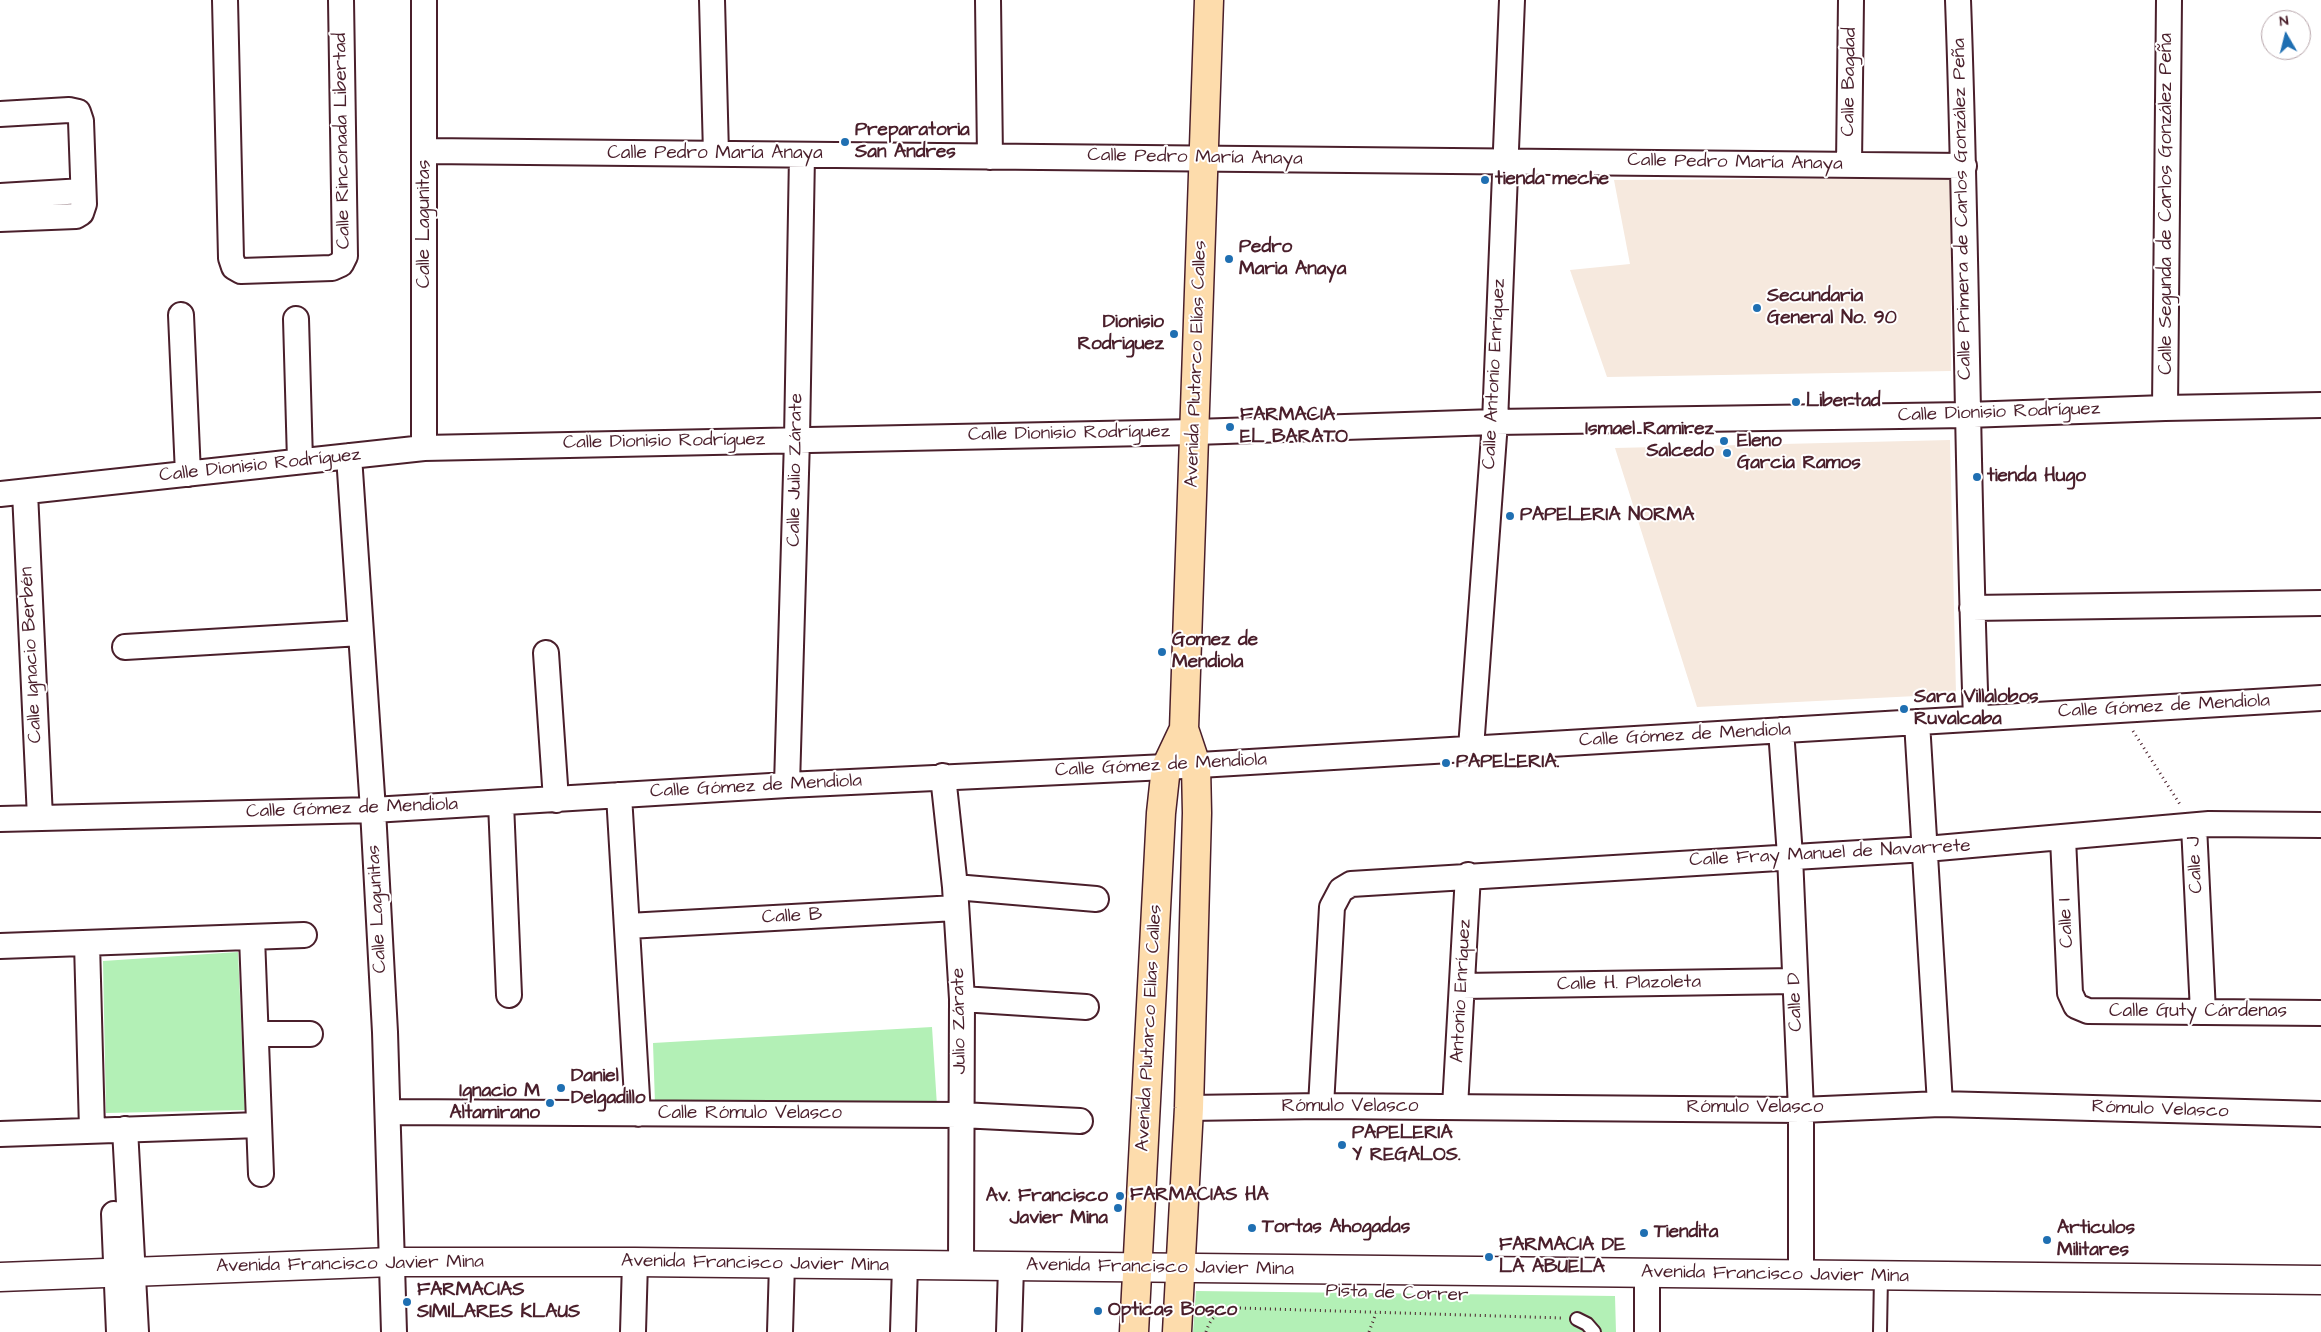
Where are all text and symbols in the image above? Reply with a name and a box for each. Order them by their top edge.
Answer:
north arrow [2261,10,2311,60]
text: N [2278,11,2290,32]
street label: Calle Bagdad [1838,27,1862,137]
street label: Calle Rinconada Libertad [330,33,356,249]
street label: Calle Segunda de Carlos González Peña [2156,33,2178,375]
street label: Calle Primera de Carlos González Peña [1949,38,1977,380]
place label: Preparatoria San Andres [855,120,970,164]
marker: Preparatoria San Andres [839,136,851,148]
street label: Calle Pedro María Anaya [607,143,823,165]
street label: Calle Pedro María Anaya [1087,145,1303,171]
street label: Calle Pedro María Anaya [1627,150,1843,176]
street label: Calle Lagunitas [414,160,436,288]
place label: tienda meche [1495,169,1609,191]
marker: tienda meche [1479,174,1491,186]
place label: Pedro Maria Anaya [1239,237,1346,281]
street label: Avenida Plutarco Elías Calles [1181,240,1213,488]
marker: Pedro Maria Anaya [1223,253,1235,265]
street label: Calle Antonio Enríquez [1479,278,1511,470]
place label: Secundaria General No. 90 [1767,286,1897,330]
marker: Secundaria General No. 90 [1751,302,1763,314]
place label: Dionisio Rodriguez [1078,312,1164,356]
marker: Dionisio Rodriguez [1168,328,1180,340]
place label: Libertad [1806,391,1881,413]
street label: Calle Julio Zárate [783,393,809,547]
marker: Libertad [1790,396,1802,408]
street label: Calle Dionisio Rodríguez [1897,398,2101,428]
place label: FARMACIA EL BARATO [1240,405,1348,449]
place label: Ismael Ramirez Salcedo [1585,419,1714,463]
street label: Calle Dionisio Rodríguez [968,421,1170,447]
marker: FARMACIA EL BARATO [1224,421,1236,433]
street label: Calle Dionisio Rodríguez [563,429,765,455]
place label: Eleno Garcia Ramos [1737,431,1861,475]
marker: Ismael Ramirez Salcedo [1718,435,1730,447]
street label: Calle Dionisio Rodríguez [158,444,362,488]
marker: Eleno Garcia Ramos [1721,447,1733,459]
place label: tienda Hugo [1987,466,2086,488]
marker: tienda Hugo [1971,471,1983,483]
place label: PAPELERIA NORMA [1520,505,1694,527]
marker: PAPELERIA NORMA [1504,510,1516,522]
street label: Calle Ignacio Berbén [16,566,48,744]
place label: Gomez de Mendiola [1172,630,1258,674]
marker: Gomez de Mendiola [1156,646,1168,658]
place label: Sara Villalobos Ruvalcaba [1914,687,2039,731]
street label: Calle Gómez de Mendiola [2058,690,2270,724]
marker: Sara Villalobos Ruvalcaba [1898,703,1910,715]
street label: Calle Gómez de Mendiola [1579,719,1791,753]
street label: Calle Gómez de Mendiola [1055,749,1267,783]
place label: PAPELERIA. [1456,752,1559,774]
marker: PAPELERIA. [1440,757,1452,769]
street label: Calle Gómez de Mendiola [650,770,862,804]
street label: Calle Gómez de Mendiola [246,794,458,824]
street label: Calle Fray Manuel de Navarrete [1689,835,1971,873]
street label: Calle J [2183,836,2209,894]
street label: Calle Lagunitas [363,844,393,974]
street label: Calle I [2054,898,2080,948]
street label: Calle B [761,904,823,930]
street label: Avenida Plutarco Elías Calles [1132,904,1168,1152]
street label: Antonio Enríquez [1447,919,1477,1063]
street label: Julio Zárate [948,968,972,1074]
street label: Calle H. Plazoleta [1557,971,1701,997]
street label: Calle D [1784,972,1808,1032]
street label: Calle Guty Cárdenas [2109,1001,2287,1023]
place label: Daniel Delgadillo [571,1066,645,1110]
place label: Ignacio M Altamirano [449,1081,540,1125]
marker: Daniel Delgadillo [555,1082,567,1094]
street label: Rómulo Velasco [1281,1096,1419,1118]
street label: Rómulo Velasco [2091,1096,2229,1124]
marker: Ignacio M Altamirano [544,1097,556,1109]
street label: Rómulo Velasco [1686,1097,1824,1119]
street label: Calle Rómulo Velasco [658,1103,842,1125]
place label: PAPELERIA Y REGALOS. [1352,1123,1461,1167]
marker: PAPELERIA Y REGALOS. [1336,1139,1348,1151]
place label: FARMACIAS HA [1130,1185,1269,1207]
place label: Av. Francisco Javier Mina [986,1186,1108,1230]
marker: FARMACIAS HA [1114,1190,1126,1202]
marker: Av. Francisco Javier Mina [1112,1202,1124,1214]
place label: Tortas Ahogadas [1262,1217,1410,1239]
place label: Articulos Militares [2057,1218,2135,1262]
marker: Tortas Ahogadas [1246,1222,1258,1234]
place label: Tiendita [1654,1222,1718,1244]
marker: Tiendita [1638,1227,1650,1239]
marker: Articulos Militares [2041,1234,2053,1246]
place label: FARMACIA DE LA ABUELA [1499,1235,1625,1279]
street label: Avenida Francisco Javier Mina [621,1250,889,1278]
street label: Avenida Francisco Javier Mina [216,1251,484,1279]
marker: FARMACIA DE LA ABUELA [1483,1251,1495,1263]
street label: Avenida Francisco Javier Mina [1026,1254,1294,1282]
street label: Avenida Francisco Javier Mina [1641,1261,1909,1289]
place label: FARMACIAS SIMILARES KLAUS [417,1280,580,1324]
street label: Pista de Correr [1325,1280,1469,1308]
marker: FARMACIAS SIMILARES KLAUS [401,1296,413,1308]
place label: Opticas Bosco [1108,1300,1237,1322]
marker: Opticas Bosco [1092,1305,1104,1317]

